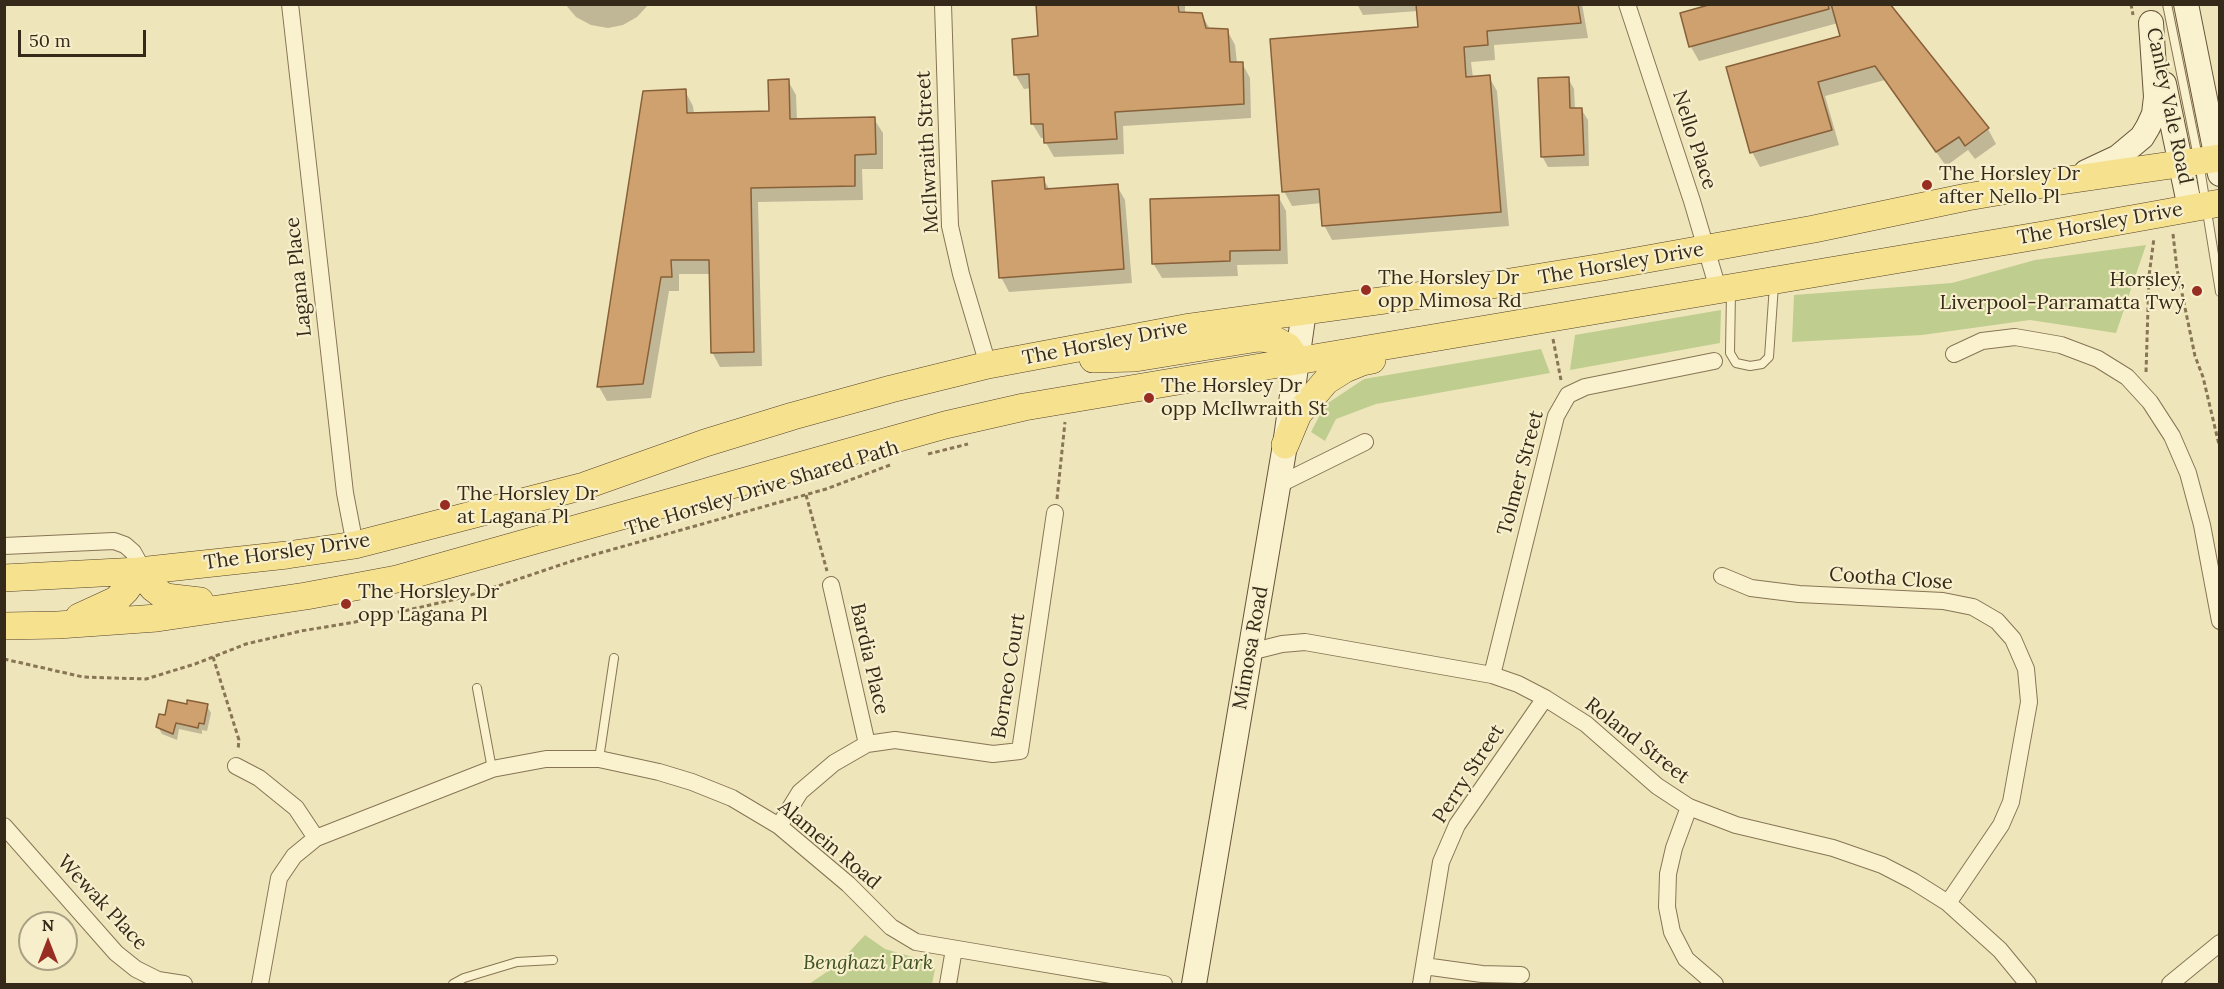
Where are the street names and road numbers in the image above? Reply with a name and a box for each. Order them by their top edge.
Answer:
street label: Canley Vale Road [2141,26,2197,186]
street label: McIlwraith Street [912,70,944,234]
street label: Nello Place [1667,87,1721,193]
street label: The Horsley Drive [2015,198,2185,250]
street label: Lagana Place [281,216,317,338]
street label: The Horsley Drive [1536,238,1706,290]
street label: The Horsley Drive [1020,315,1190,371]
street label: Tolmer Street [1493,408,1549,538]
street label: The Horsley Drive Shared Path [622,436,902,542]
street label: The Horsley Drive [202,528,372,576]
street label: Cootha Close [1828,563,1954,595]
street label: Mimosa Road [1228,584,1274,712]
street label: Bardia Place [845,601,893,717]
street label: Borneo Court [987,612,1031,740]
street label: Roland Street [1580,693,1694,789]
street label: Perry Street [1428,720,1510,828]
street label: Alamein Road [773,795,885,895]
street label: Wewak Place [52,851,152,955]

